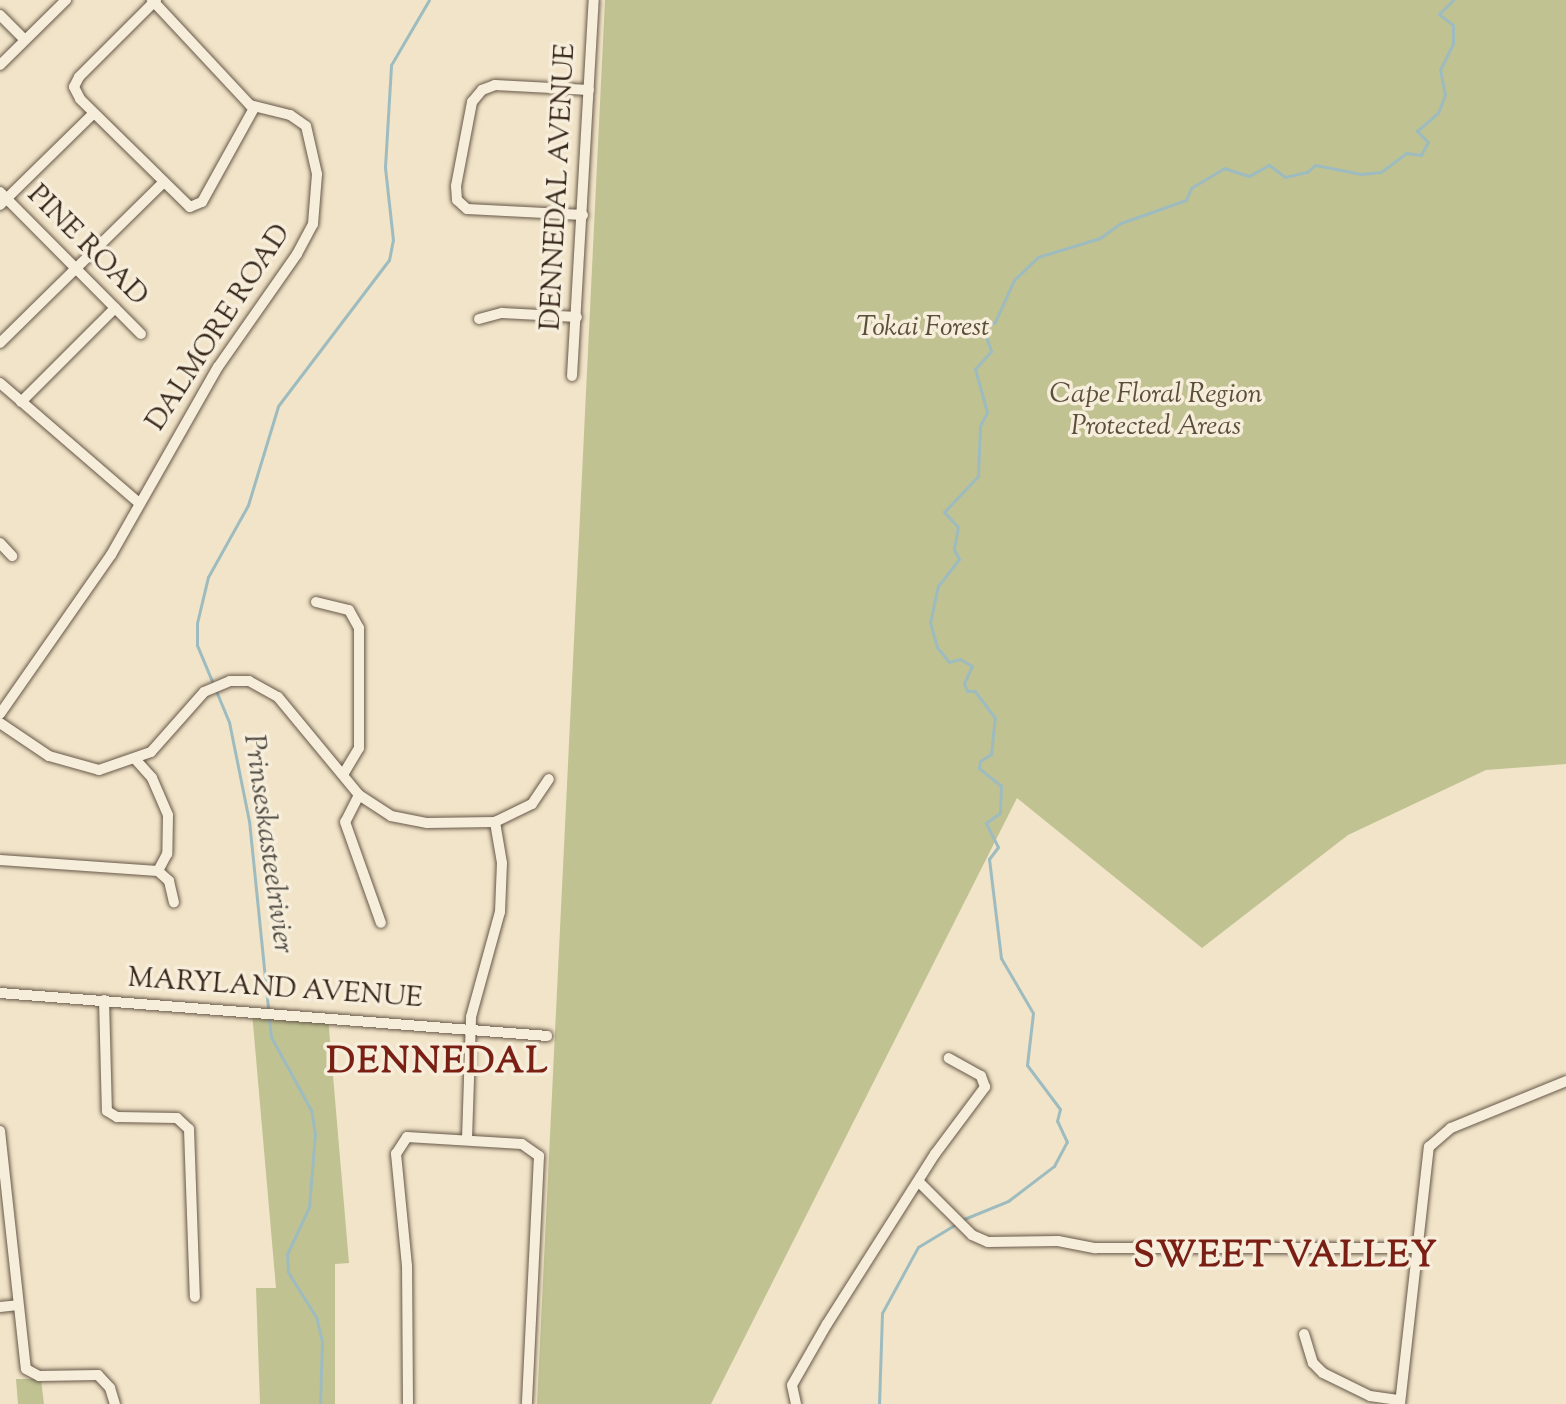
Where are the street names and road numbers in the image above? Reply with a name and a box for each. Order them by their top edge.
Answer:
street label: DENNEDAL AVENUE [535,43,583,331]
street label: PINE ROAD [20,179,154,313]
street label: DALMORE ROAD [140,218,298,438]
street label: MARYLAND AVENUE [127,962,423,1016]

